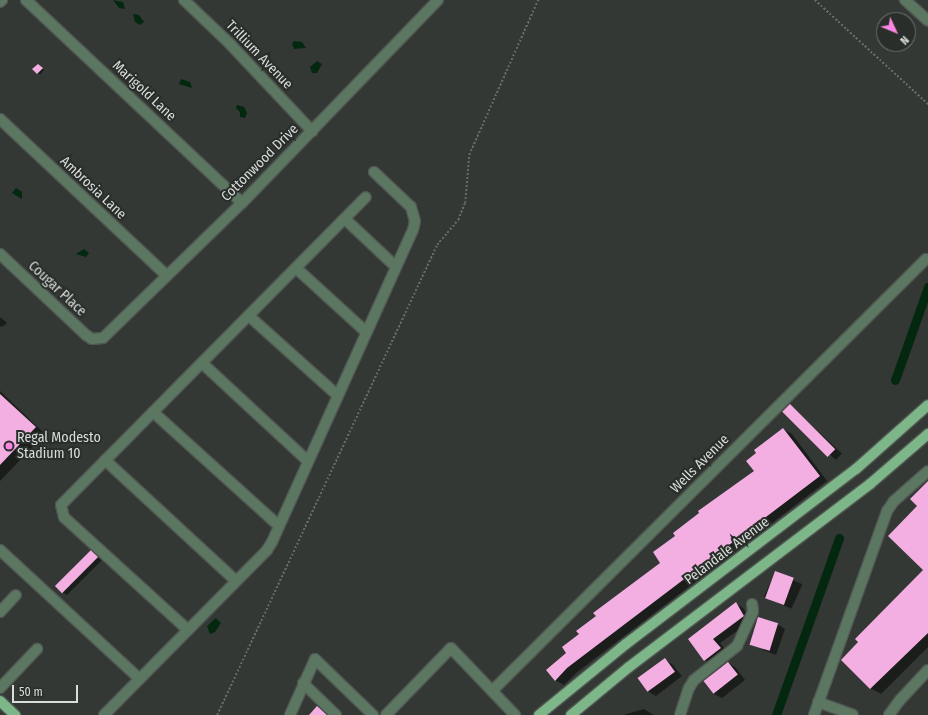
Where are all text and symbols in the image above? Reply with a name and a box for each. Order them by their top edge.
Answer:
north arrow [876,12,916,52]
street label: Trillium Avenue [222,17,296,93]
text: N [897,33,911,47]
street label: Marigold Lane [109,57,179,125]
street label: Cottonwood Drive [218,121,302,205]
street label: Ambrosia Lane [56,153,130,223]
street label: Cougar Place [25,258,89,320]
place label: Regal Modesto Stadium 10 [17,430,101,462]
street label: Wells Avenue [667,431,733,497]
marker: Regal Modesto Stadium 10 [4,441,14,451]
street label: Pelandale Avenue [681,514,773,588]
scale bar [14,677,80,703]
text: 50 m [19,685,43,699]

